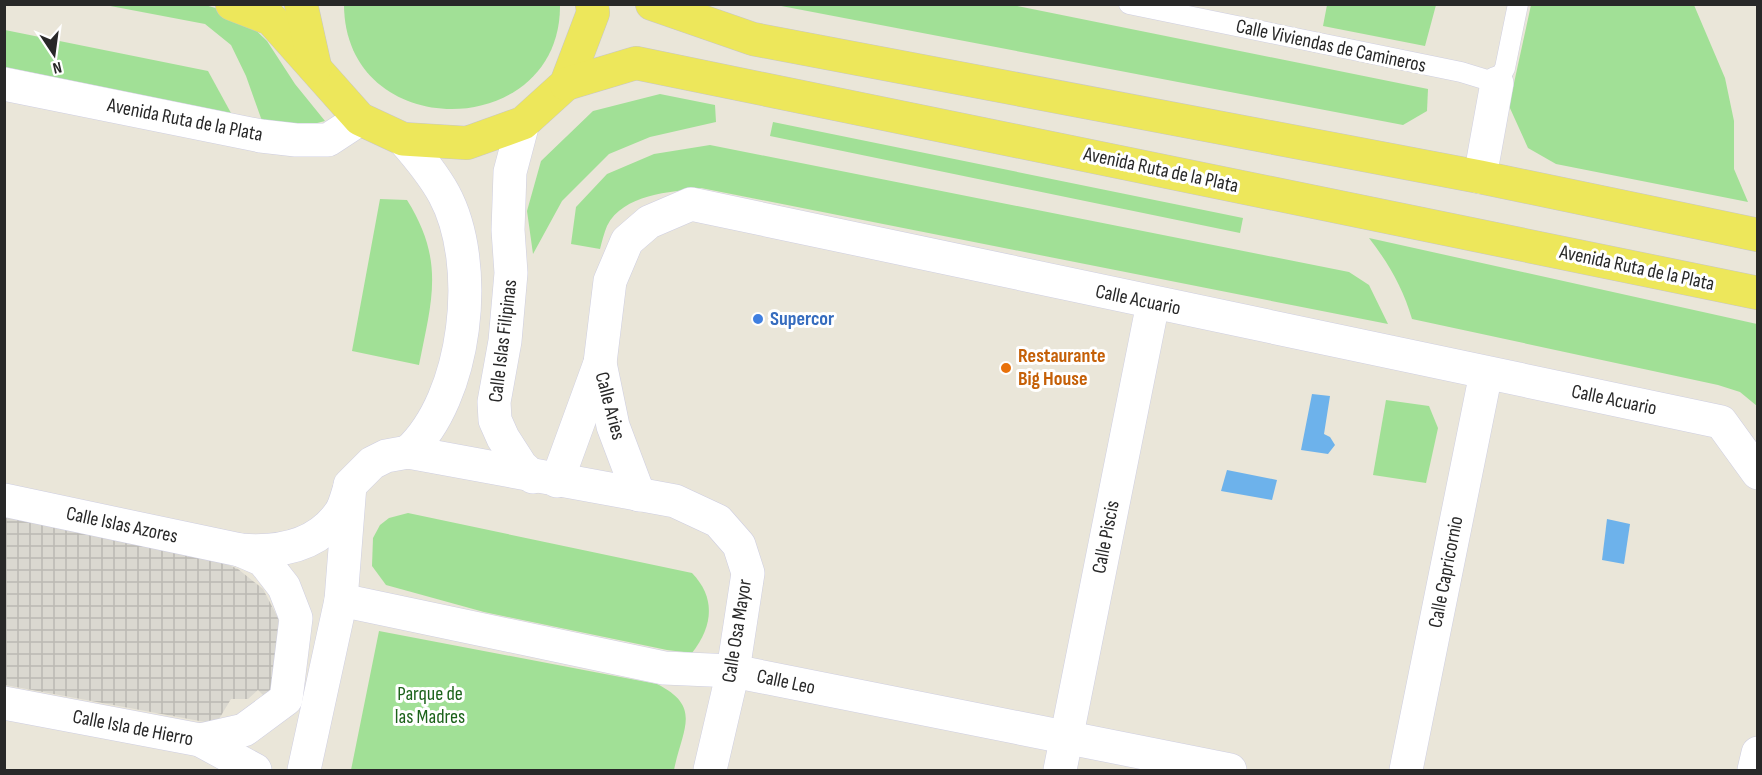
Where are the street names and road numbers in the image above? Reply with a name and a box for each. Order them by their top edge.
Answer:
street label: Calle Viviendas de Camineros [1234,14,1428,78]
street label: Avenida Ruta de la Plata [104,93,265,147]
street label: Avenida Ruta de la Plata [1080,142,1241,198]
street label: Avenida Ruta de la Plata [1556,240,1717,296]
street label: Calle Islas Filipinas [484,278,522,404]
street label: Calle Acuario [1093,279,1183,321]
street label: Calle Aries [589,369,631,443]
street label: Calle Acuario [1569,379,1659,421]
street label: Calle Piscis [1087,498,1125,576]
street label: Calle Islas Azores [64,501,180,549]
street label: Calle Capricornio [1423,514,1469,630]
street label: Calle Osa Mayor [717,577,757,685]
street label: Calle Leo [755,664,817,700]
street label: Calle Isla de Hierro [71,705,195,751]

